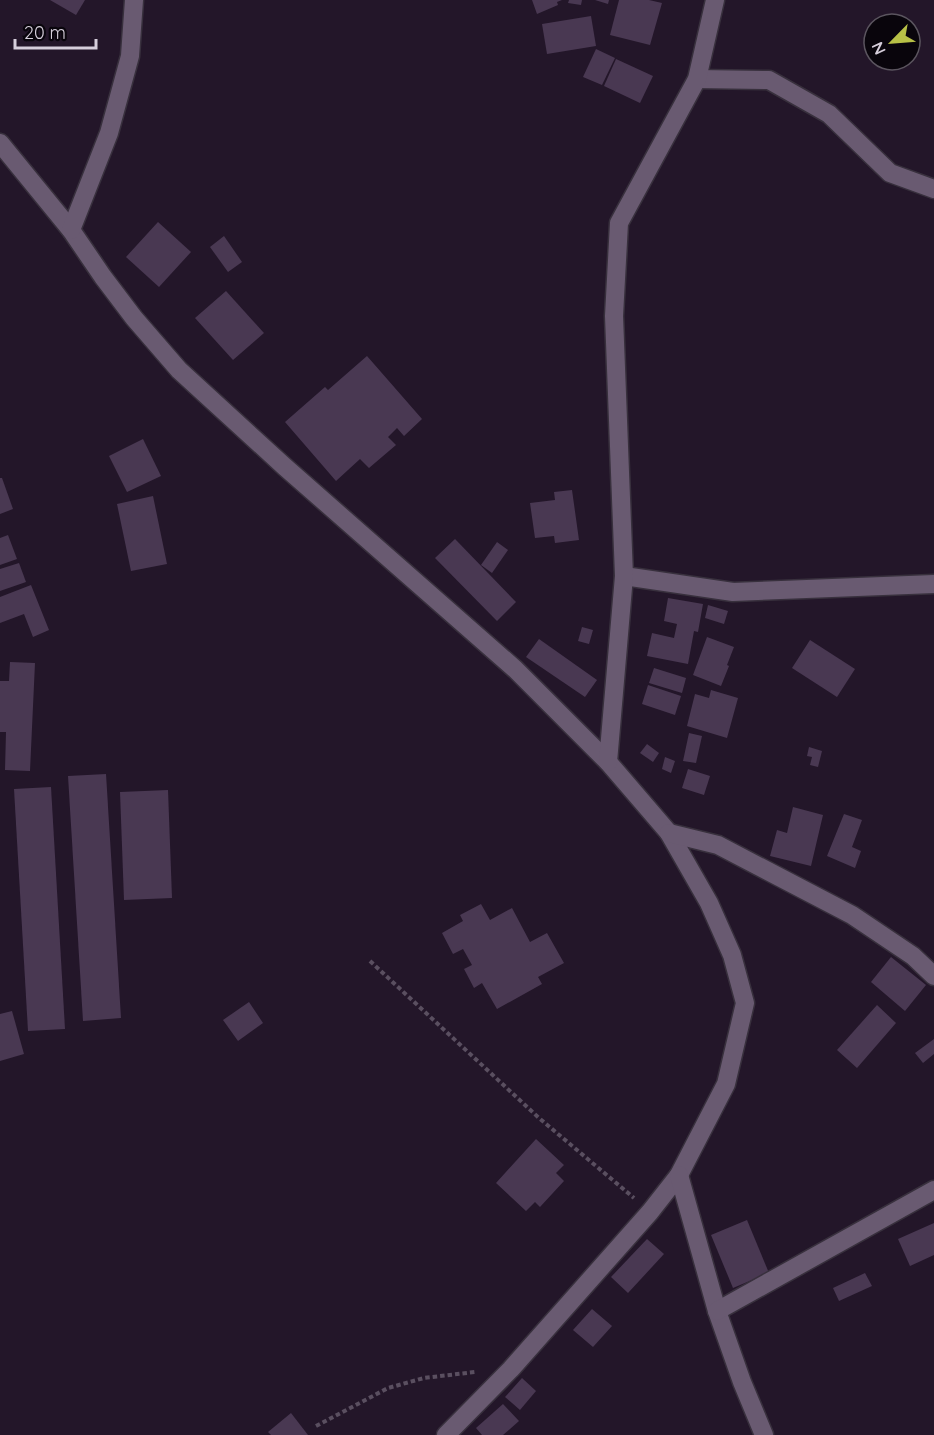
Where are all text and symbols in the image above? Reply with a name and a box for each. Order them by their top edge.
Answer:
scale bar [15,12,96,50]
north arrow [862,12,922,72]
text: 20 m [24,21,66,44]
text: N [867,39,890,58]

